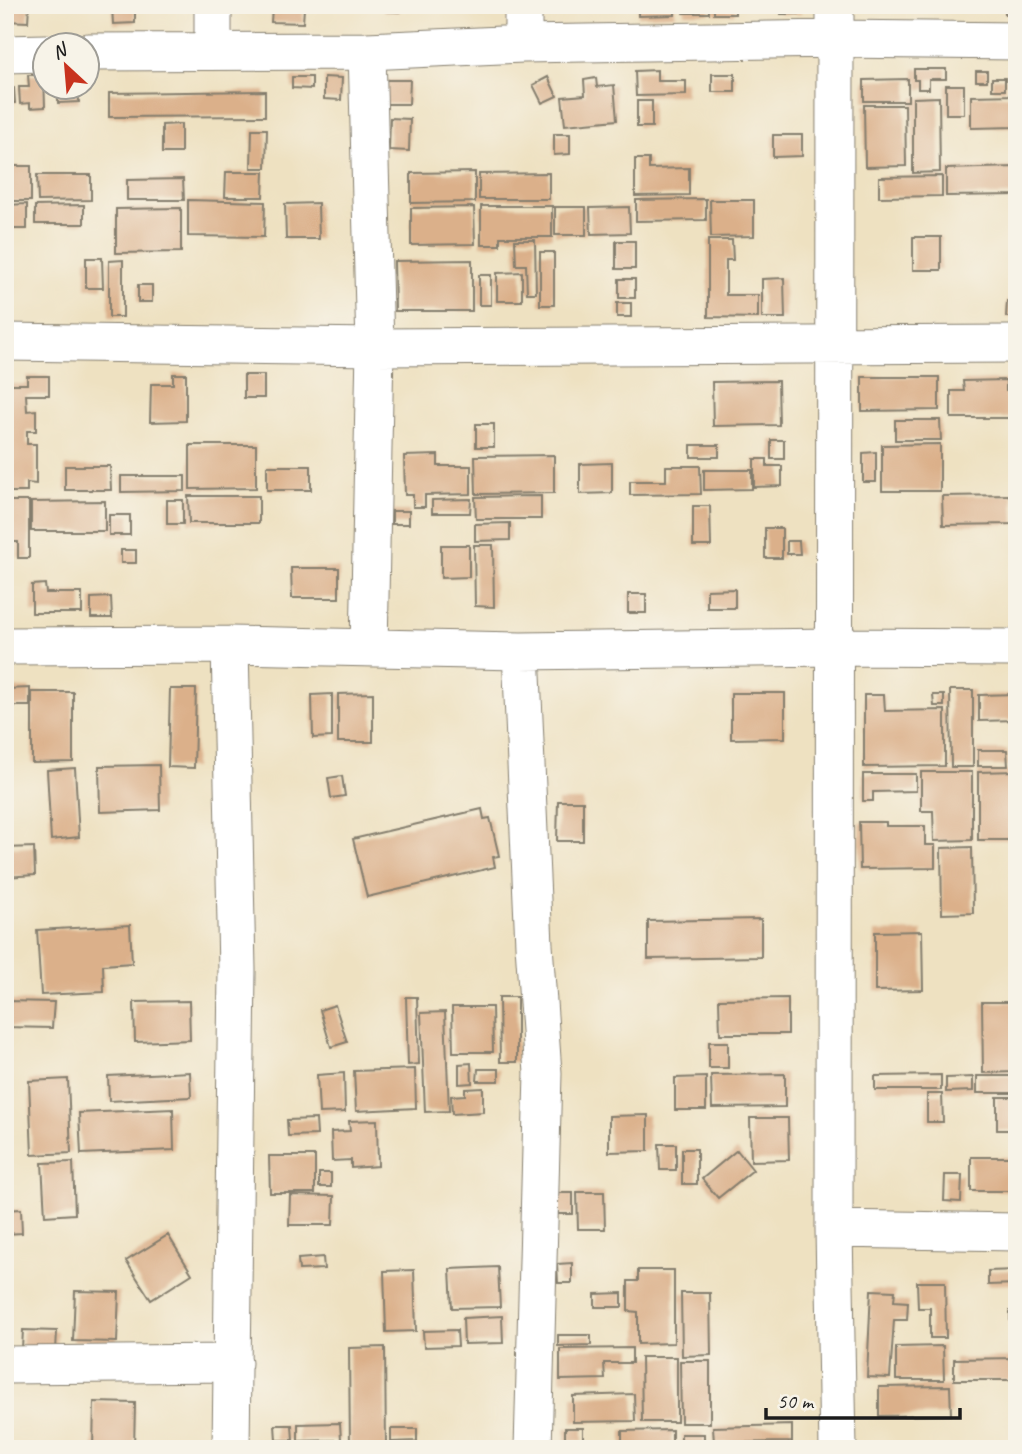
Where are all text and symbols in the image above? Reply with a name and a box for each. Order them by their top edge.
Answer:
north arrow [32,32,102,102]
text: N [48,37,72,65]
scale bar [766,1377,961,1421]
text: 50 m [777,1388,815,1414]

